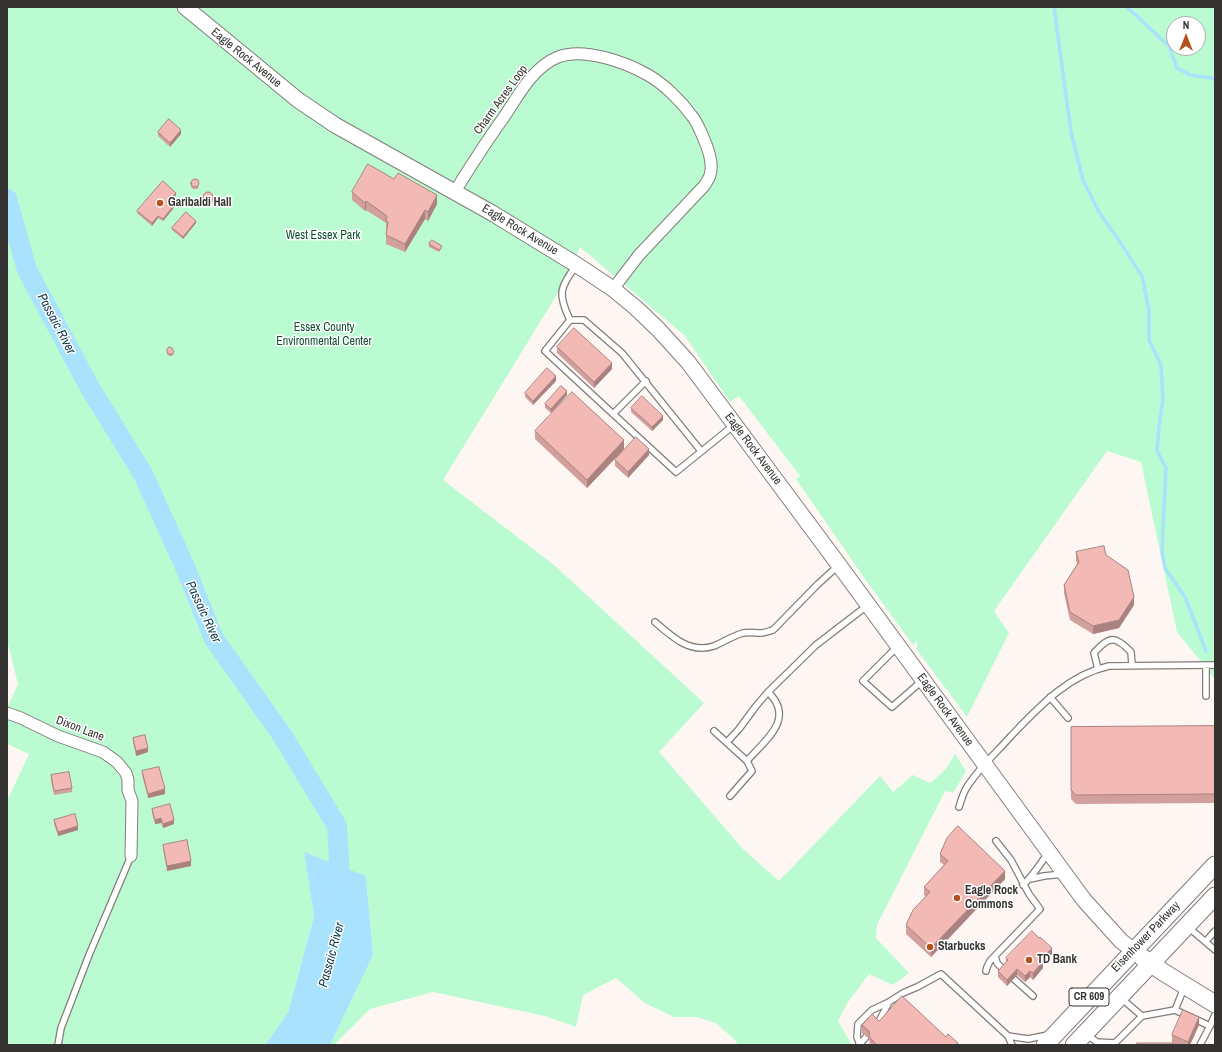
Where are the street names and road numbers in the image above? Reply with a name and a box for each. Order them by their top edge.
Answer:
street label: Eagle Rock Avenue [208,25,284,91]
street label: Charm Acres Loop [471,63,531,137]
street label: Eagle Rock Avenue [479,202,561,258]
street label: Eagle Rock Avenue [721,410,785,488]
street label: Eagle Rock Avenue [914,671,976,749]
street label: Dixon Lane [54,713,106,745]
street label: Eisenhower Parkway [1109,899,1183,975]
road number: CR 609 [1069,988,1109,1006]

